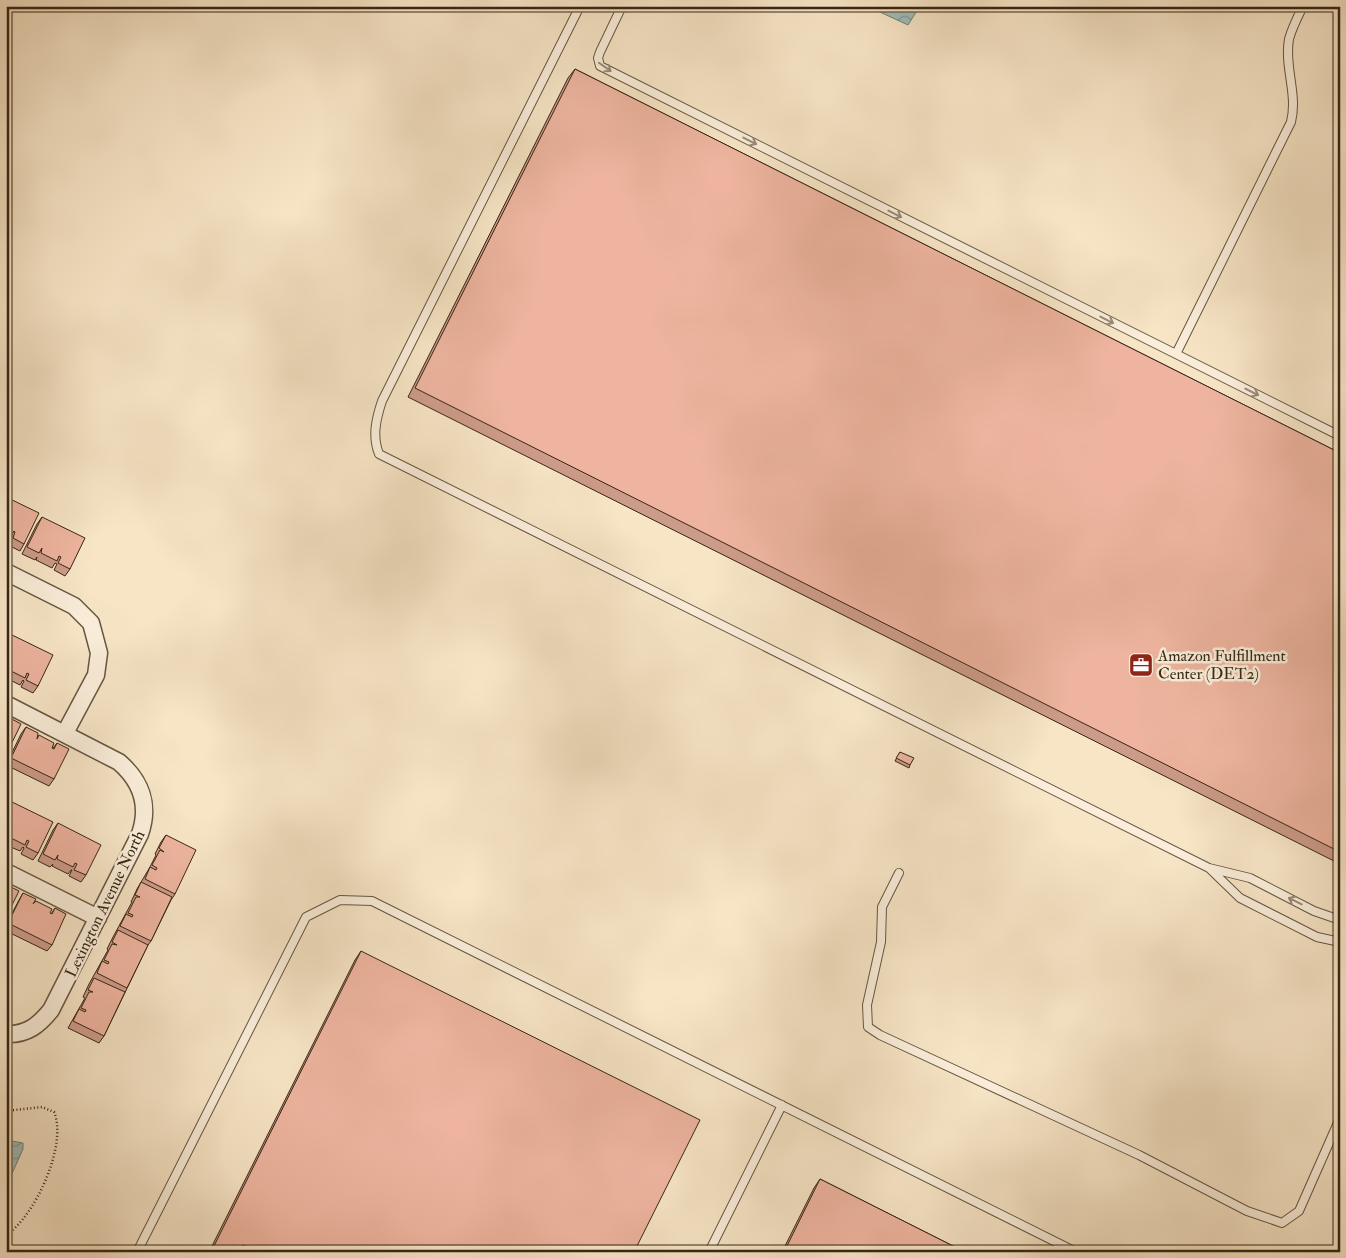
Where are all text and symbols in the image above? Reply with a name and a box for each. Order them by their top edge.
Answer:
one-way arrow [598,62,612,73]
one-way arrow [742,136,757,146]
one-way arrow [887,210,902,219]
one-way arrow [1099,316,1114,325]
one-way arrow [1245,387,1260,397]
place label: Amazon Fulfillment Center (DET2) [1157,646,1286,684]
office icon: Amazon Fulfillment Center (DET2) [1128,652,1154,678]
street label: Lexington Avenue North [61,827,150,981]
one-way arrow [1288,896,1303,905]

